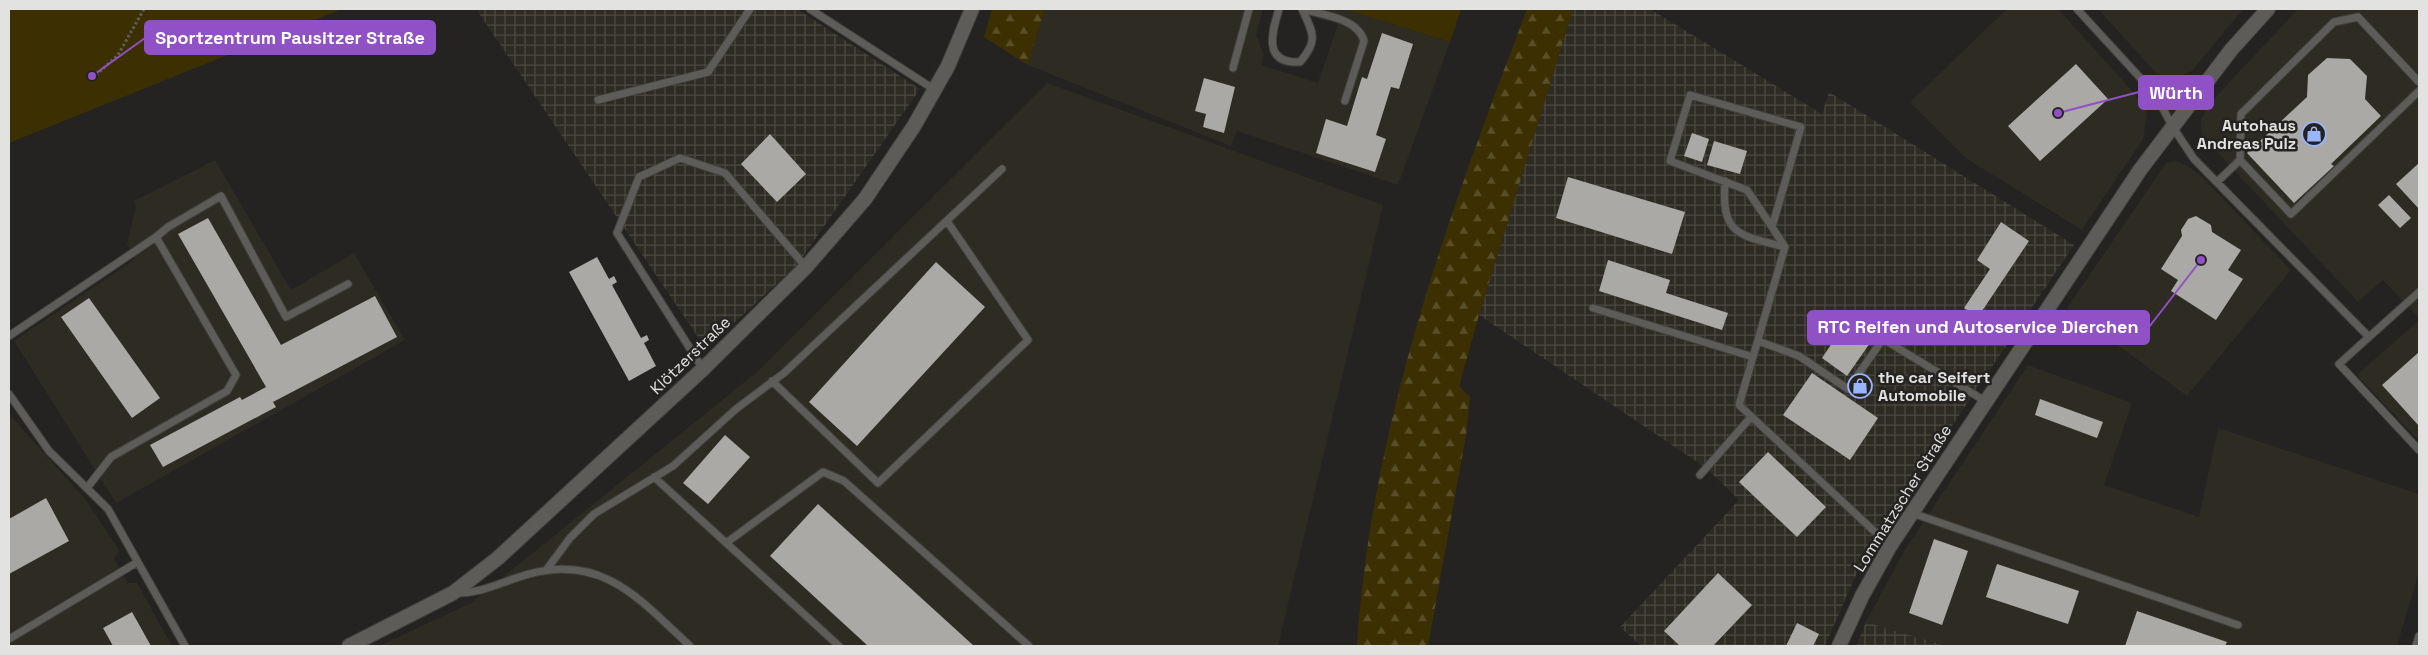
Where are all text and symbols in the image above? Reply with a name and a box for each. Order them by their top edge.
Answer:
callout: Sportzentrum Pausitzer Straße [145,21,435,54]
text: Sportzentrum Pausitzer Straße [155,26,425,49]
callout: Würth [2139,76,2213,109]
text: Würth [2149,81,2203,104]
place label: Autohaus Andreas Pulz [2197,115,2296,154]
shop icon: Autohaus Andreas Pulz [2301,121,2327,147]
callout: RTC Reifen und Autoservice Dierchen [1808,311,2149,344]
street label: Klötzerstraße [646,312,735,399]
text: RTC Reifen und Autoservice Dierchen [1817,315,2139,338]
place label: the car Seifert Automobile [1878,367,1990,406]
shop icon: the car Seifert Automobile [1847,373,1873,399]
street label: Lommatzscher Straße [1849,421,1956,576]

